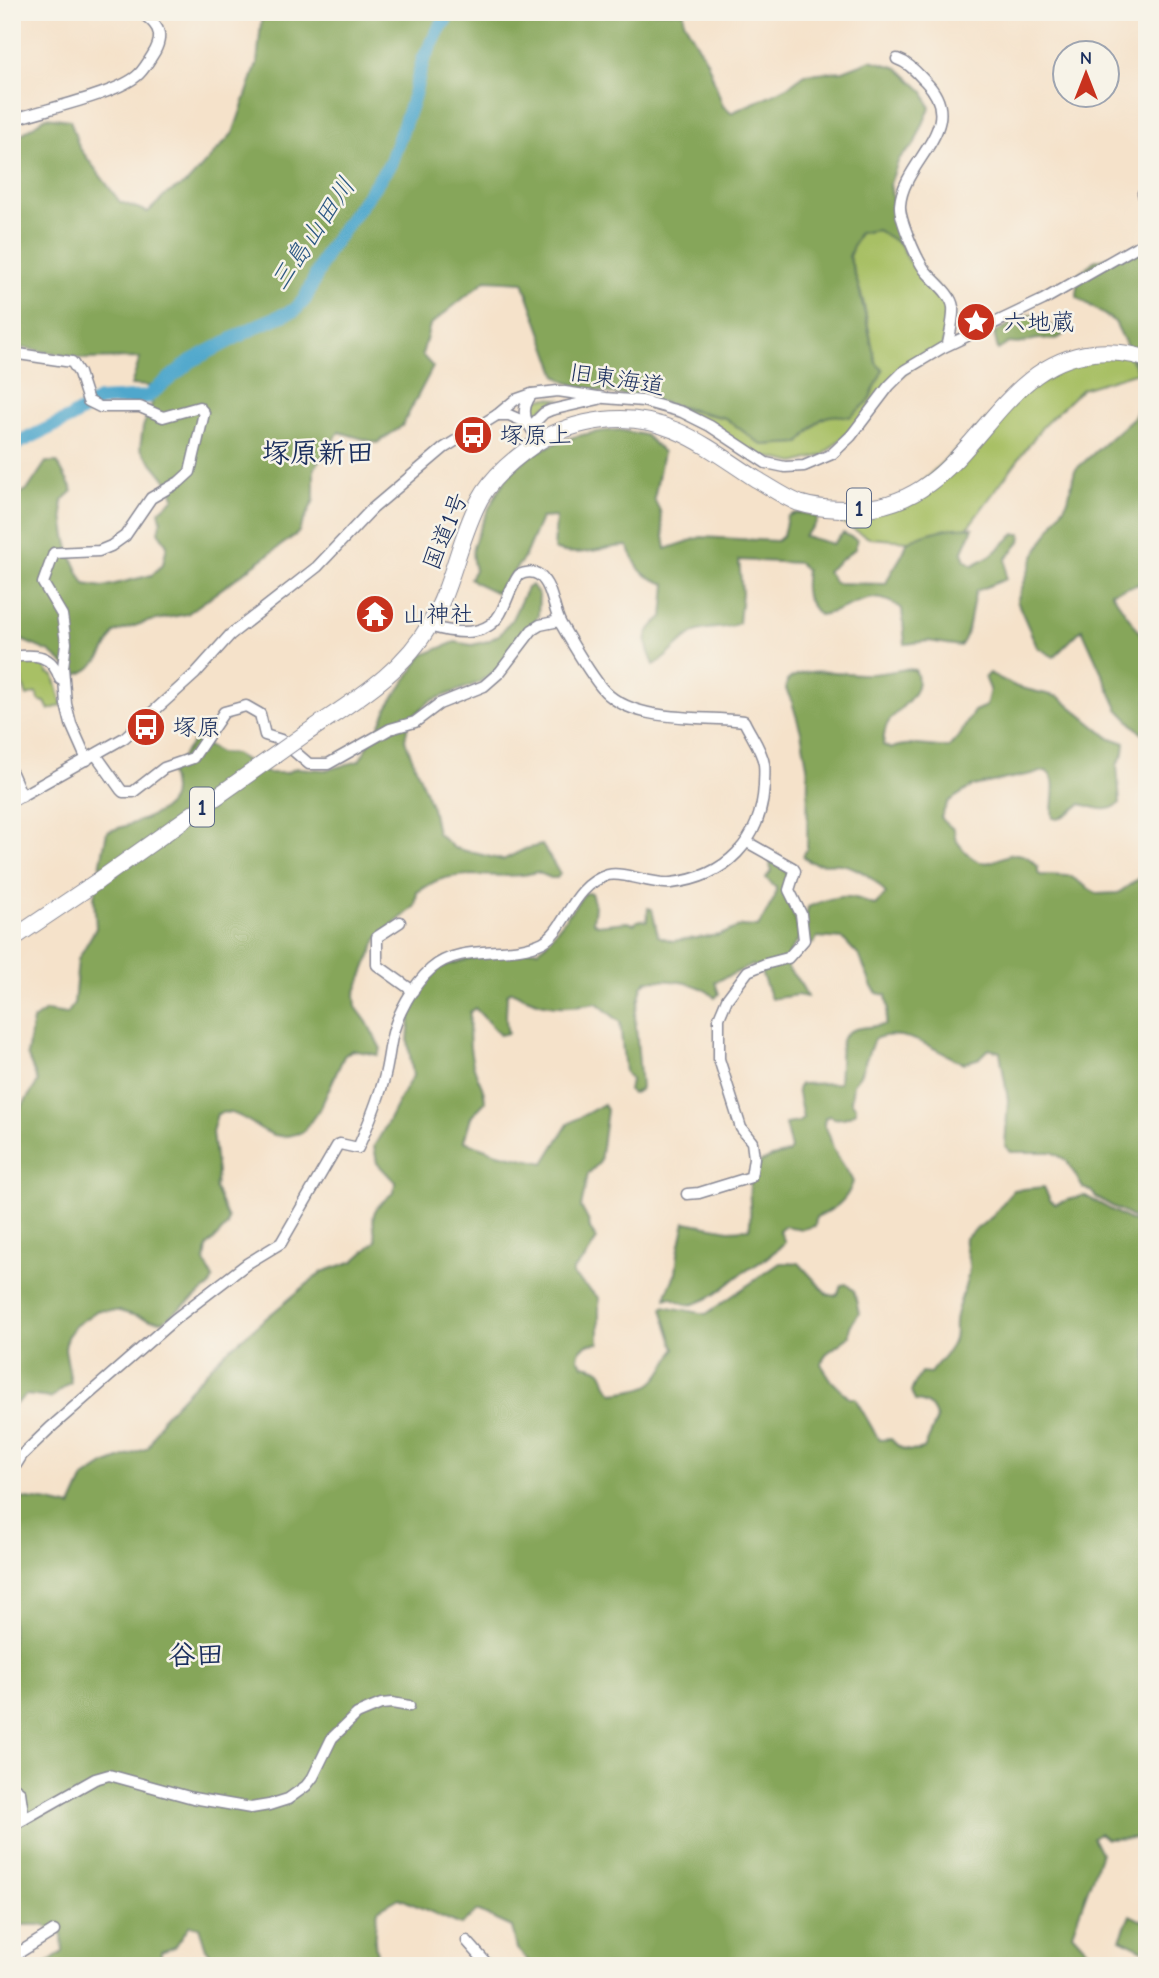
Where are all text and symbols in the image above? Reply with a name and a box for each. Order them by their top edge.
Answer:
north arrow [1050,38,1120,108]
text: N [1080,47,1092,69]
water label: 三島山田川 [264,172,362,296]
place icon: 六地蔵 [955,301,997,343]
place label: 六地蔵 [1003,308,1075,336]
street label: 旧東海道 [567,358,667,400]
bus stop icon: 塚原上 [452,414,494,456]
place label: 塚原上 [500,421,572,449]
district label: 塚原新田 [262,437,374,469]
street label: 国道1号 [417,488,473,574]
road number: 1 [847,488,871,528]
temple icon: 山神社 [354,593,396,635]
place label: 山神社 [402,600,474,628]
bus stop icon: 塚原 [125,706,167,748]
place label: 塚原 [173,713,221,741]
road number: 1 [190,788,214,827]
district label: 谷田 [168,1639,224,1671]

